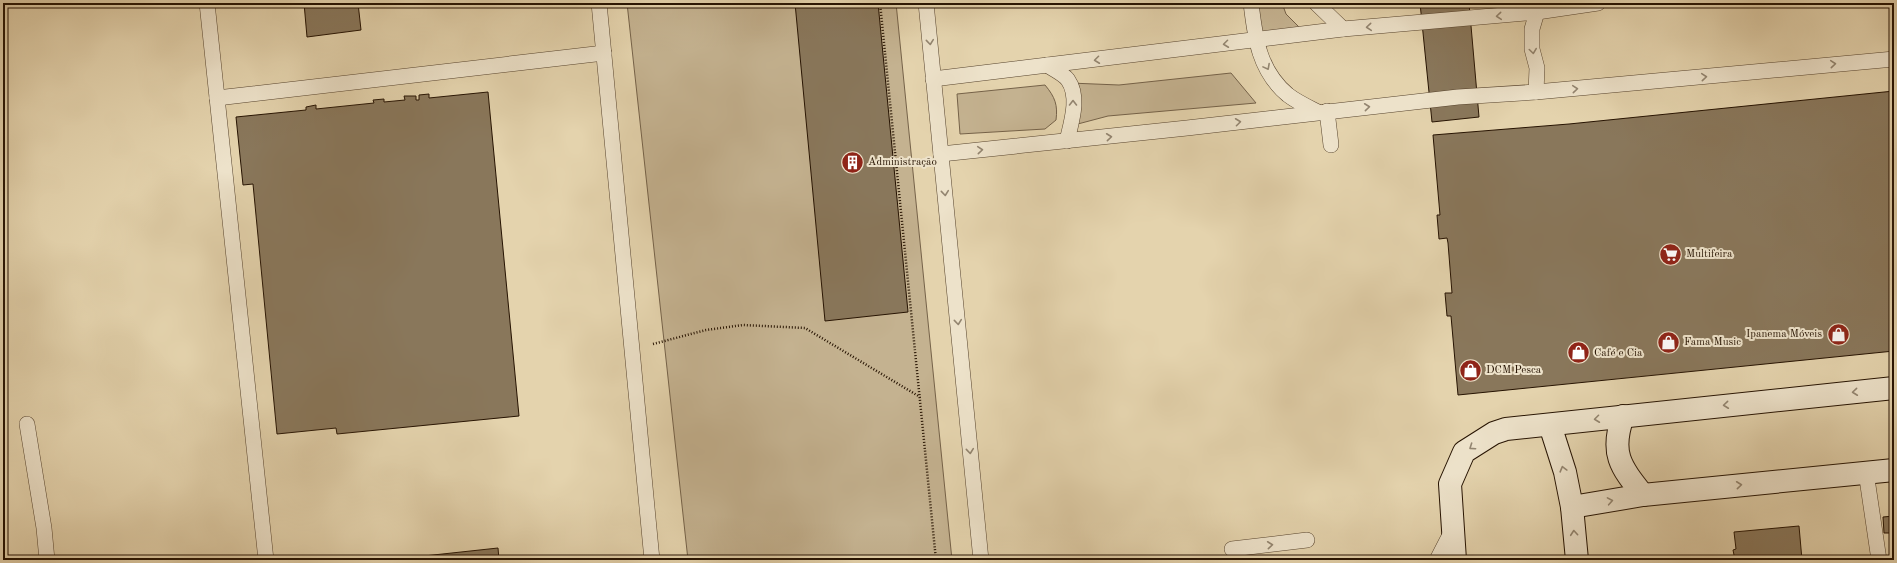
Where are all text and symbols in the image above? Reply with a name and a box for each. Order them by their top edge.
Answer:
one-way arrow [1496,11,1502,20]
one-way arrow [1366,22,1372,31]
one-way arrow [925,39,934,45]
one-way arrow [1223,39,1229,48]
one-way arrow [1528,47,1537,54]
one-way arrow [1094,55,1100,64]
one-way arrow [1830,60,1836,69]
one-way arrow [1262,63,1269,70]
one-way arrow [1701,72,1707,81]
one-way arrow [1572,84,1578,93]
one-way arrow [1069,100,1077,106]
one-way arrow [1364,103,1370,112]
one-way arrow [1235,118,1241,127]
one-way arrow [1106,132,1112,141]
one-way arrow [977,146,983,155]
building icon: Administração [839,149,865,175]
place label: Administração [868,157,937,168]
one-way arrow [940,190,949,196]
supermarket icon: Multifeira [1658,241,1684,267]
place label: Multifeira [1686,249,1733,260]
one-way arrow [953,319,962,325]
shop icon: Ipanema Móveis [1825,321,1851,347]
shop icon: Fama Music [1656,329,1682,355]
place label: Ipanema Móveis [1746,329,1822,340]
place label: Fama Music [1684,337,1741,348]
shop icon: Café e Cia [1566,340,1592,366]
place label: Café e Cia [1594,348,1643,359]
shop icon: DCM Pesca [1457,357,1483,383]
place label: DCM Pesca [1486,365,1542,376]
one-way arrow [1852,387,1858,396]
one-way arrow [1723,400,1729,409]
one-way arrow [1594,414,1600,423]
one-way arrow [1469,442,1476,450]
one-way arrow [966,448,975,454]
one-way arrow [1560,465,1568,472]
one-way arrow [1736,481,1742,490]
one-way arrow [1607,497,1613,506]
one-way arrow [1570,530,1579,536]
one-way arrow [1267,540,1273,549]

